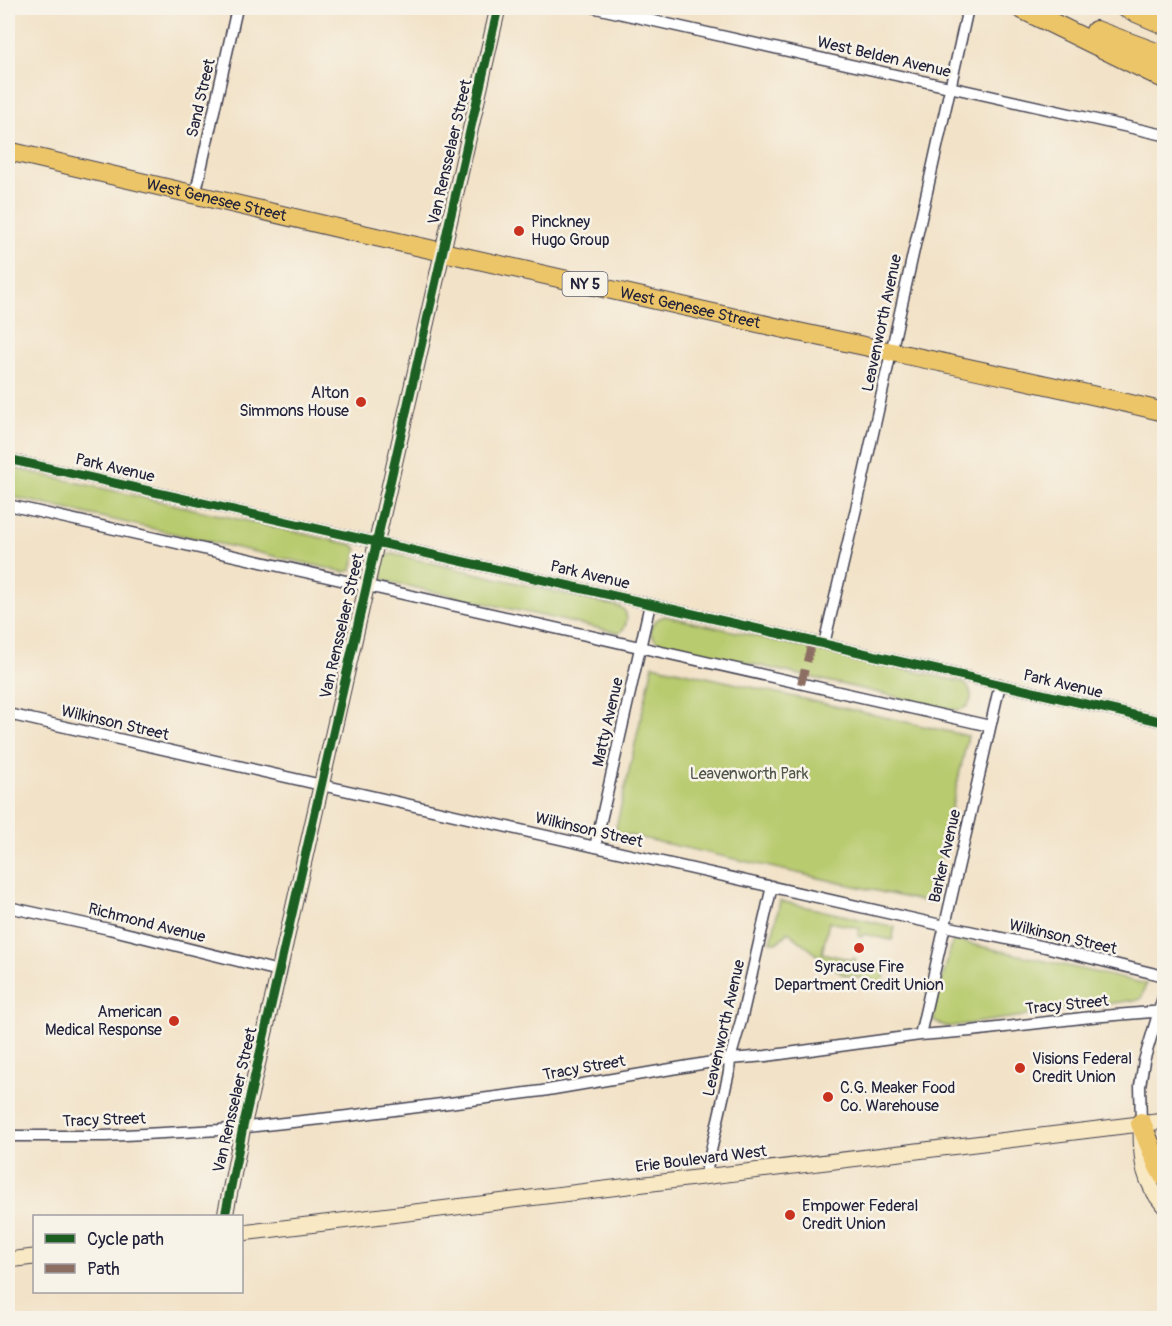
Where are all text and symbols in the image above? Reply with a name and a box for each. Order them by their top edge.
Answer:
street label: West Belden Avenue [815,32,953,82]
street label: Sand Street [182,56,220,139]
street label: Van Rensselaer Street [424,77,477,227]
street label: West Genesee Street [144,174,289,226]
place label: Pinckney Hugo Group [531,212,609,250]
marker: Pinckney Hugo Group [512,224,526,238]
street label: Leavenworth Avenue [858,252,906,393]
road number: NY 5 [562,272,608,296]
street label: West Genesee Street [618,283,763,334]
place label: Alton Simmons House [239,383,349,421]
marker: Alton Simmons House [354,395,368,409]
street label: Park Avenue [73,449,157,487]
street label: Van Rensselaer Street [316,551,369,701]
street label: Park Avenue [548,556,632,594]
street label: Park Avenue [1021,665,1105,703]
street label: Matty Avenue [588,675,628,769]
street label: Wilkinson Street [59,701,171,745]
park label: Leavenworth Park [690,764,809,784]
street label: Barker Avenue [925,807,965,905]
street label: Wilkinson Street [533,808,645,852]
street label: Richmond Avenue [86,899,208,947]
street label: Wilkinson Street [1007,915,1119,959]
marker: Syracuse Fire Department Credit Union [852,941,866,955]
street label: Leavenworth Avenue [699,957,750,1098]
place label: Syracuse Fire Department Credit Union [774,957,944,995]
street label: Tracy Street [1024,991,1110,1019]
place label: American Medical Response [45,1002,162,1040]
marker: American Medical Response [167,1014,181,1028]
street label: Van Rensselaer Street [209,1025,262,1175]
place label: Visions Federal Credit Union [1032,1049,1132,1087]
street label: Tracy Street [541,1051,627,1085]
marker: Visions Federal Credit Union [1013,1061,1027,1075]
place label: C.G. Meaker Food Co. Warehouse [840,1078,955,1116]
marker: C.G. Meaker Food Co. Warehouse [821,1090,835,1104]
street label: Tracy Street [62,1109,147,1131]
street label: Erie Boulevard West [634,1141,768,1177]
place label: Empower Federal Credit Union [802,1196,918,1234]
marker: Empower Federal Credit Union [783,1208,797,1222]
legend [33,1215,243,1293]
text: Cycle path [87,1228,164,1251]
text: Path [87,1258,120,1281]

